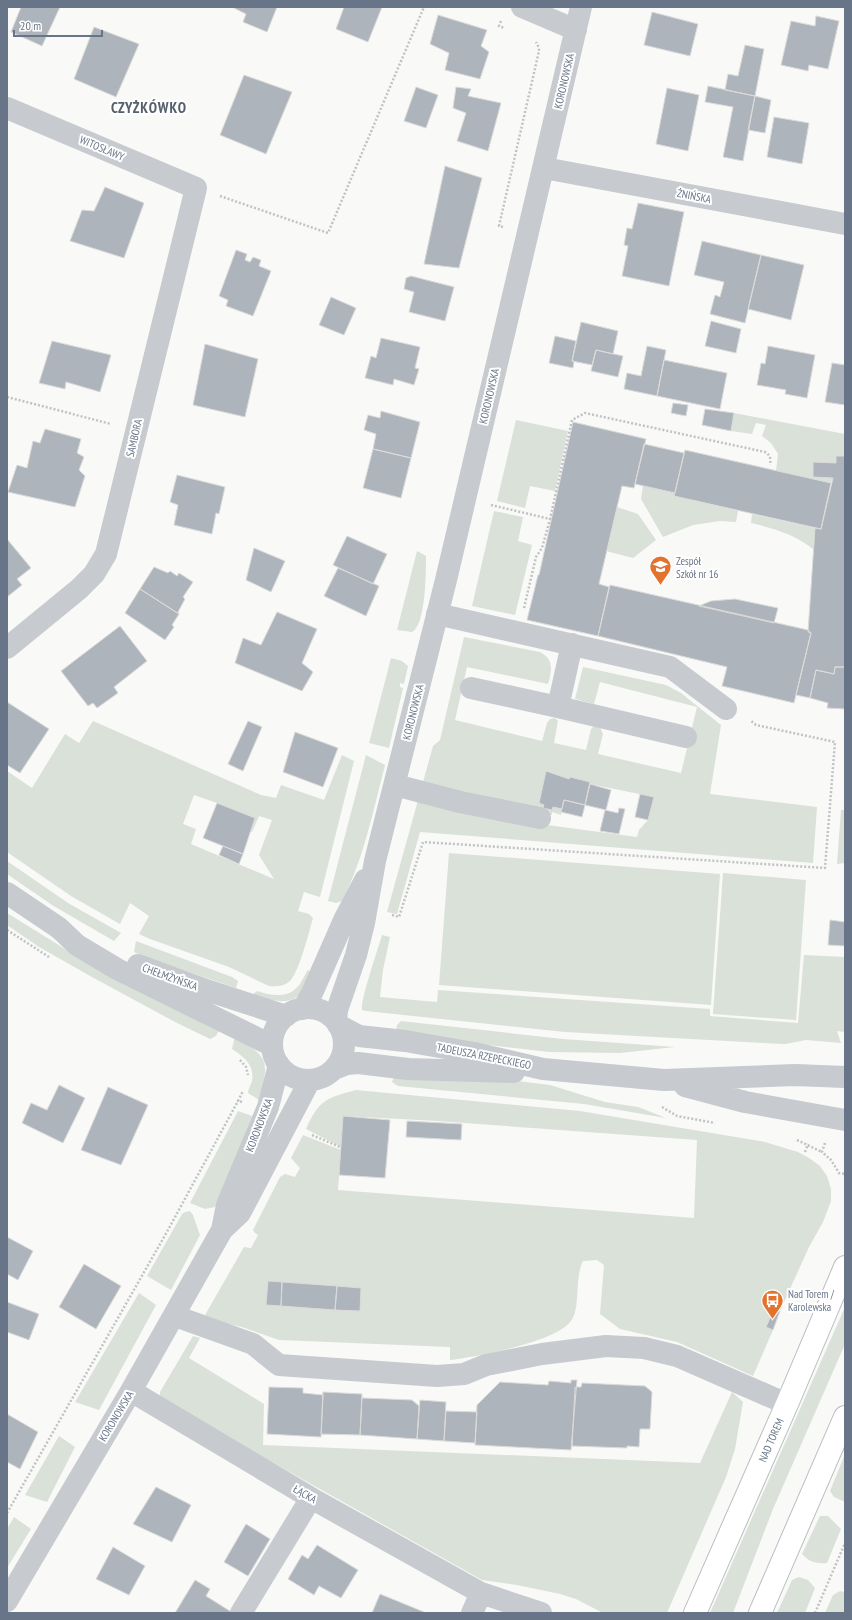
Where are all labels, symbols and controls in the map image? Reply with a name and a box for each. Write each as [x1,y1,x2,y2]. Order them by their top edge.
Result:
scale bar [14,12,102,38]
text: 20 m [20,18,41,33]
street label: KORONOWSKA [551,51,577,110]
district label: CZYŻKÓWKO [111,98,187,117]
street label: WITOSŁAWY [78,132,126,164]
street label: ŻNIŃSKA [676,186,713,206]
street label: KORONOWSKA [476,366,502,425]
street label: SAMBORA [123,417,145,458]
school or university icon: Zespół Szkół nr 16 [648,554,674,587]
place label: Zespół Szkół nr 16 [676,554,719,581]
street label: KORONOWSKA [399,682,427,741]
street label: CHEŁMŻYŃSKA [140,961,200,994]
street label: TADEUSZA RZEPECKIEGO [436,1040,532,1072]
street label: KORONOWSKA [242,1095,276,1154]
bus stop icon: Nad Torem / Karolewska [760,1287,786,1320]
place label: Nad Torem / Karolewska [788,1287,835,1314]
street label: KORONOWSKA [95,1388,137,1444]
street label: NAD TOREM [755,1416,787,1464]
street label: ŁĄCKA [291,1482,320,1507]

